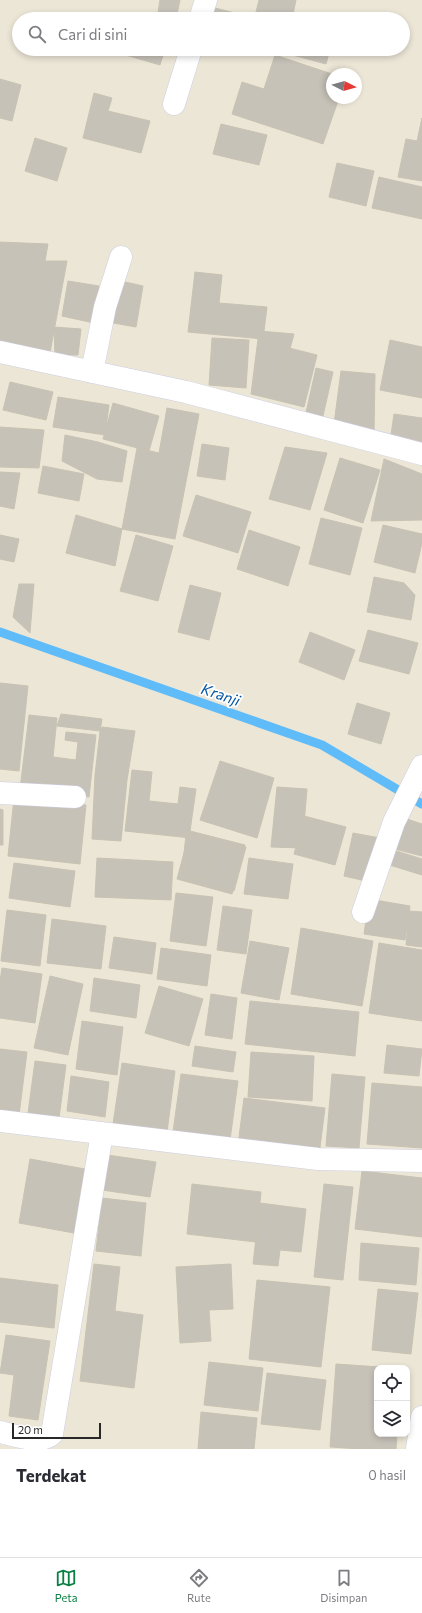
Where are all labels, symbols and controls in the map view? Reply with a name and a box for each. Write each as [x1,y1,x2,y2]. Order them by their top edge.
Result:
search box [12,12,410,56]
icon: search [26,23,48,45]
text: Cari di sini [58,25,127,43]
north arrow [326,68,362,104]
water label: Kranji [199,679,244,709]
map controls [374,1365,410,1437]
button: locate [374,1365,410,1401]
button: layers [374,1401,410,1437]
scale bar [12,1421,101,1440]
text: 20 m [18,1423,43,1436]
text: Terdekat [16,1465,86,1486]
text: 0 hasil [368,1467,406,1483]
tab: Peta [55,1567,77,1604]
tab: Rute [187,1567,211,1604]
tab: Disimpan [320,1567,367,1604]

